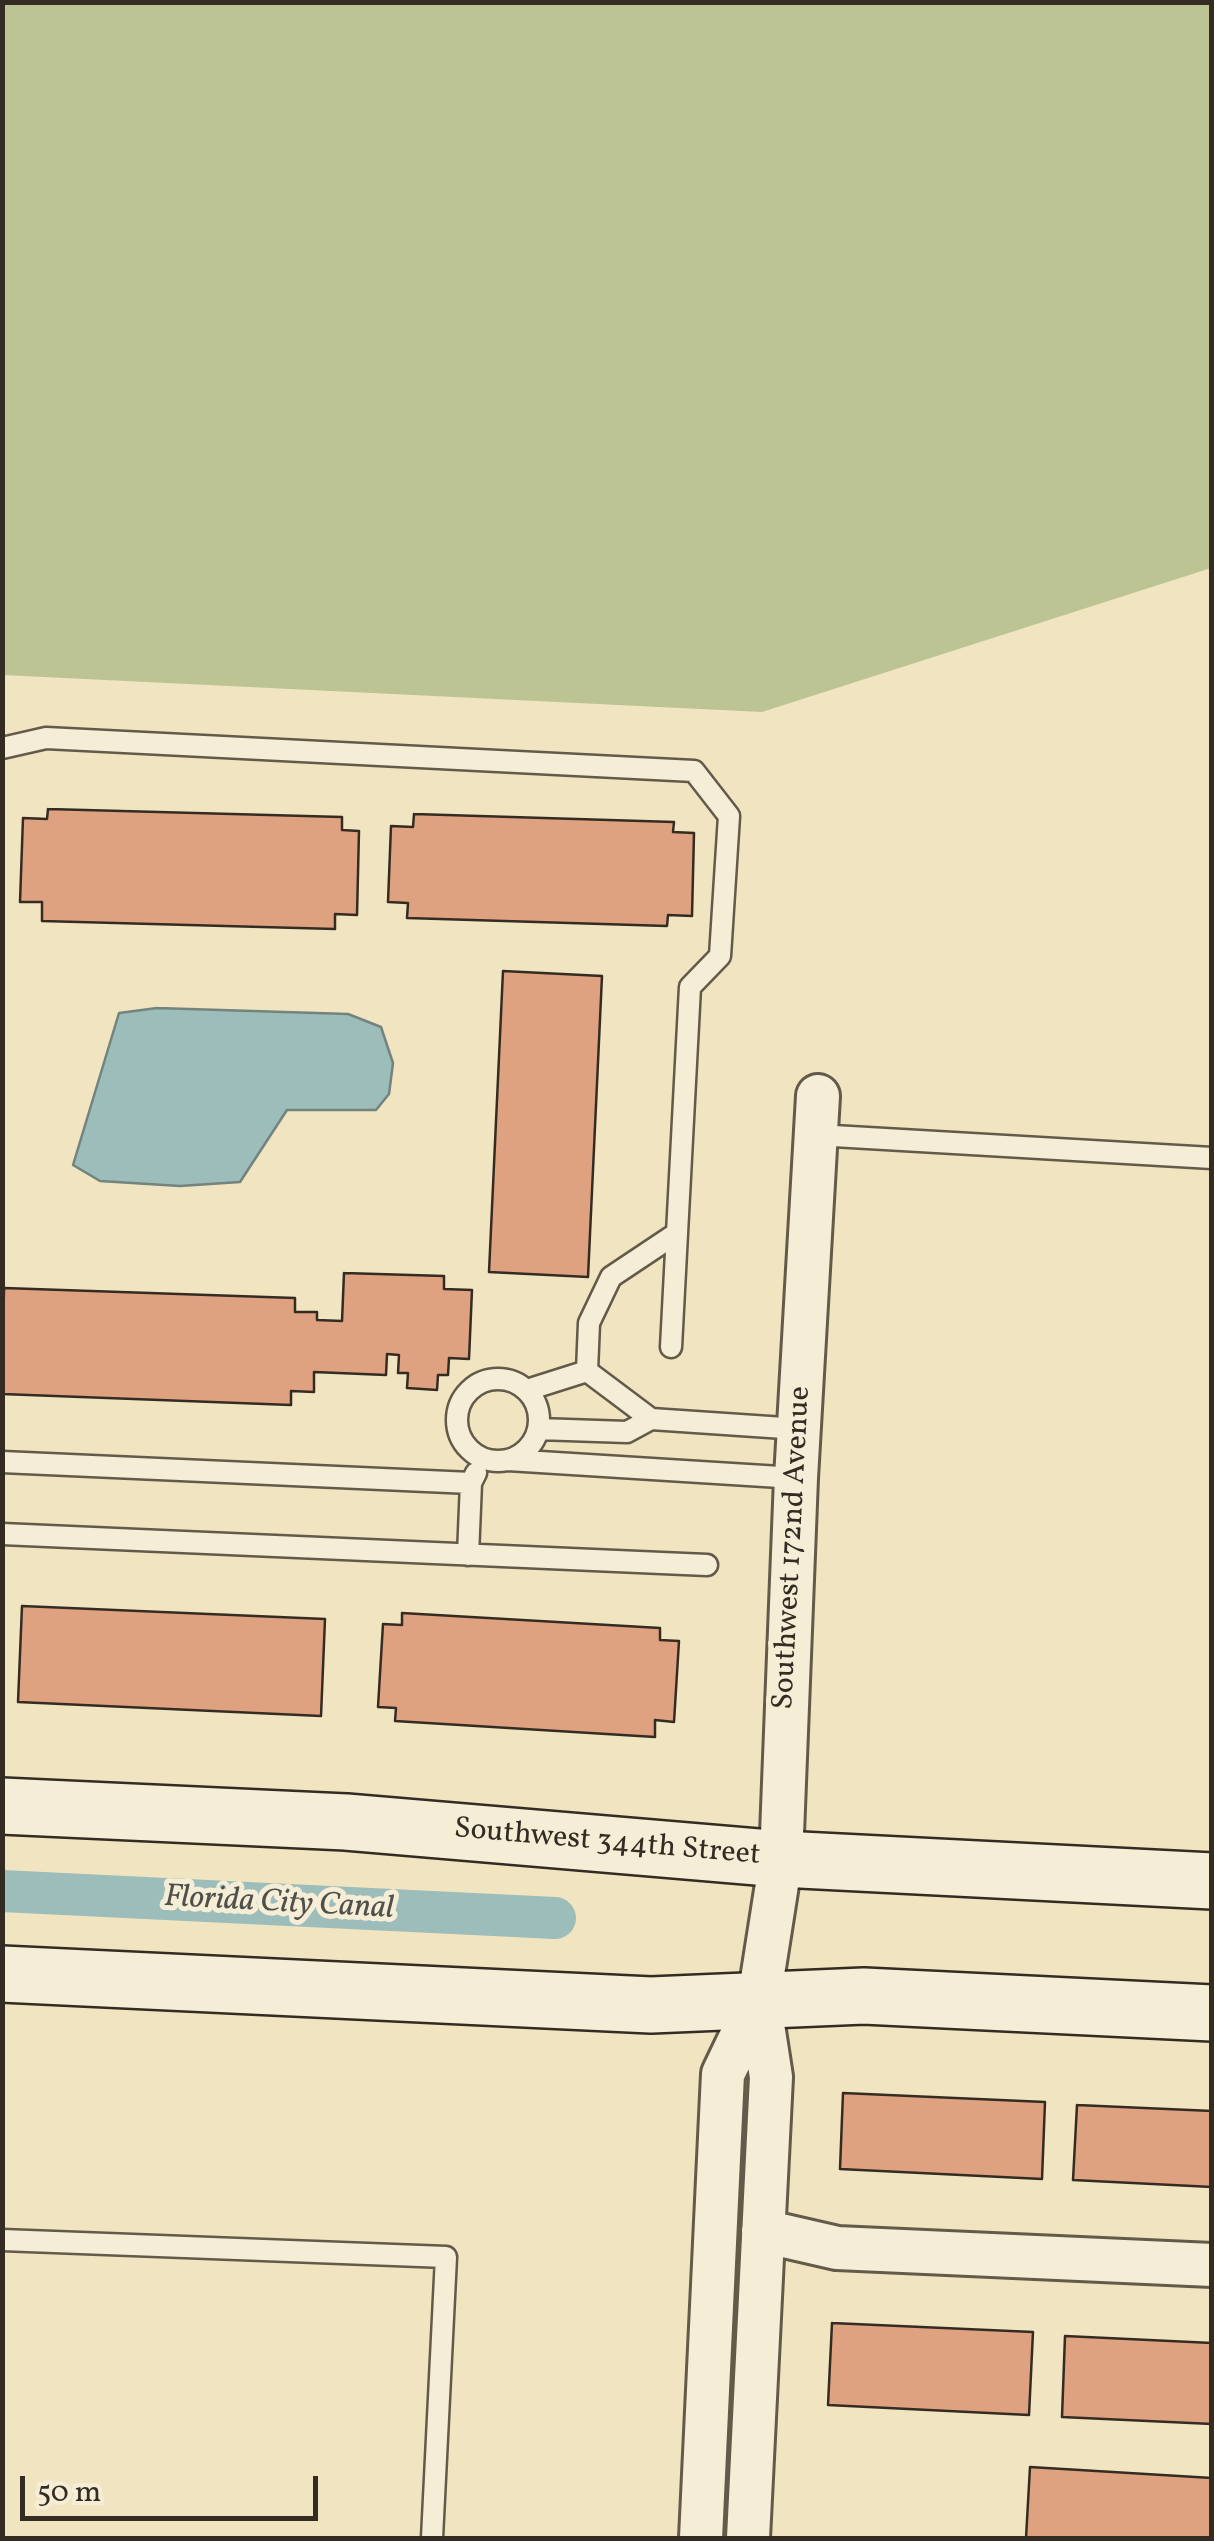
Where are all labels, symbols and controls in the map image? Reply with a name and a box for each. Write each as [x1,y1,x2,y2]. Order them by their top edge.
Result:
street label: Southwest 172nd Avenue [768,1385,820,1711]
street label: Southwest 344th Street [452,1813,762,1875]
water label: Florida City Canal [163,1880,395,1930]
scale bar [25,2456,322,2518]
text: 50 m [37,2472,101,2514]

